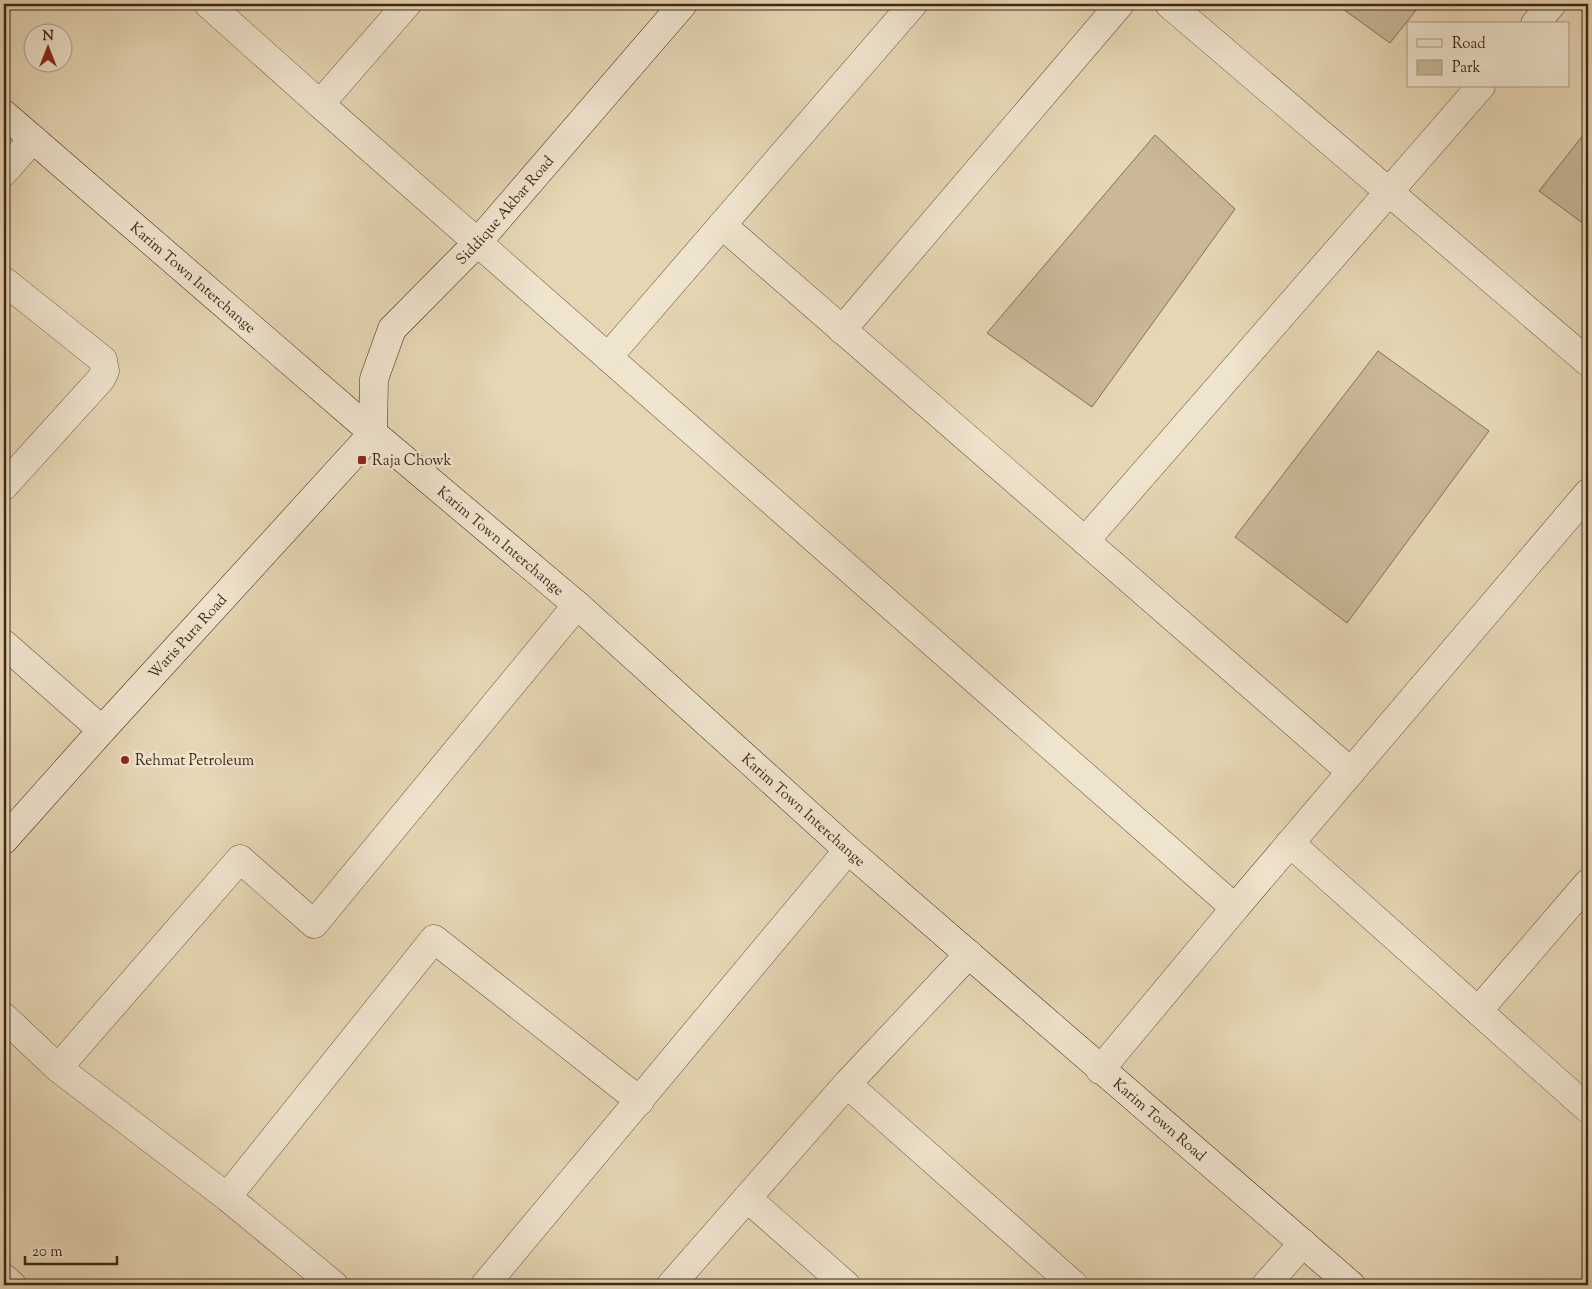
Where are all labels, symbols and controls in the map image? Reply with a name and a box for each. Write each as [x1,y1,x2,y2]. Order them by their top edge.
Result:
north arrow [22,22,72,72]
legend [1407,22,1570,88]
text: N [42,27,54,47]
text: Road [1452,34,1486,55]
text: Park [1452,58,1481,79]
street label: Siddique Akbar Road [452,152,560,270]
street label: Karim Town Interchange [125,218,260,339]
place label: Raja Chowk [372,451,452,472]
marker: Raja Chowk [356,454,368,466]
street label: Karim Town Interchange [432,482,568,602]
street label: Waris Pura Road [144,590,233,684]
street label: Karim Town Interchange [736,749,869,872]
place label: Rehmat Petroleum [135,751,255,772]
marker: Rehmat Petroleum [119,754,131,766]
street label: Karim Town Road [1108,1074,1210,1167]
scale bar [25,1234,118,1266]
text: 20 m [32,1242,63,1263]

